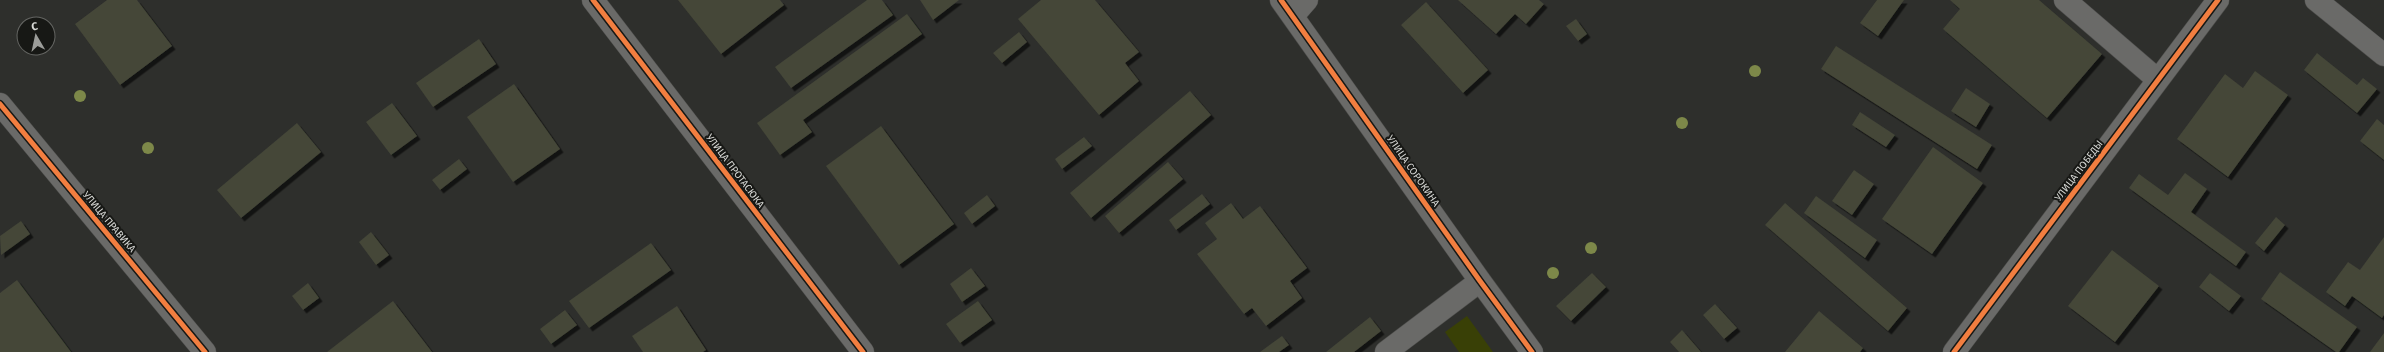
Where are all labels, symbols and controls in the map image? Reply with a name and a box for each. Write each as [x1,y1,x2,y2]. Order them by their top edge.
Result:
north arrow [16,16,56,56]
text: С [30,20,39,34]
street label: УЛИЦА ПРОТАСЮКА [703,132,767,210]
street label: УЛИЦА СОРОКИНА [1384,133,1442,209]
street label: УЛИЦА ПОБЕДЫ [2052,138,2106,204]
street label: УЛИЦА ПРАВИКА [80,189,138,255]

